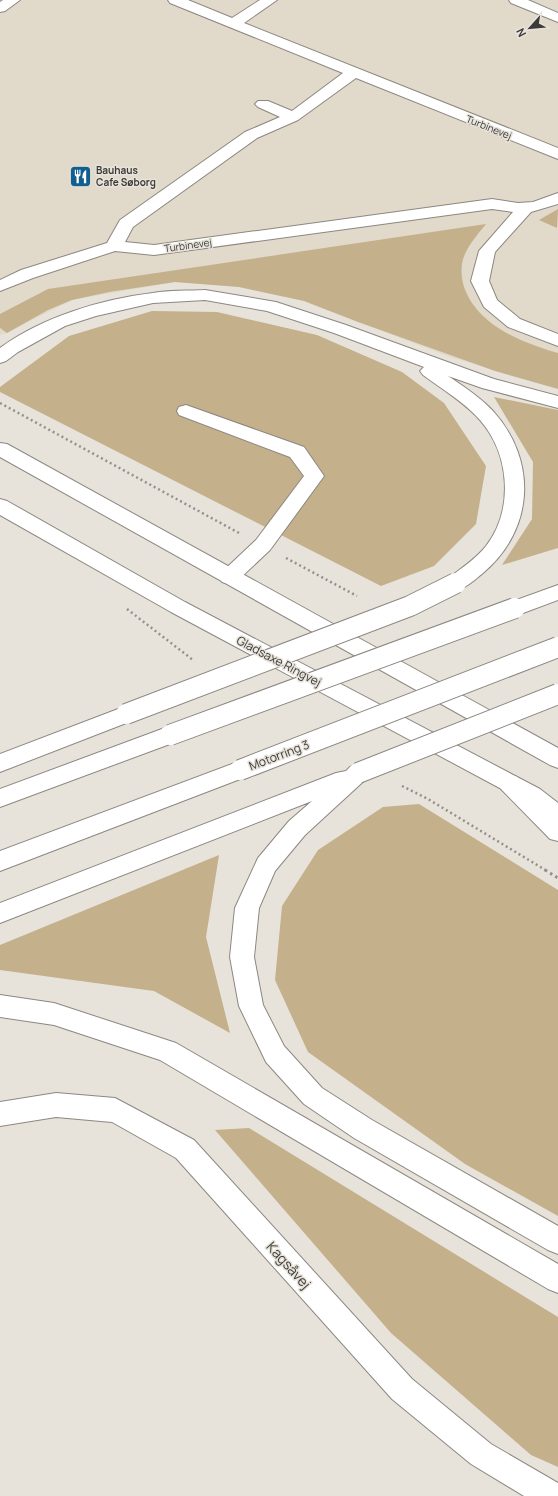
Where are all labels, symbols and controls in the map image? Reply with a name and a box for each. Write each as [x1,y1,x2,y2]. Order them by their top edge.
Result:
north arrow [510,8,550,48]
text: N [512,26,529,40]
street label: Turbinevej [464,112,514,142]
restaurant icon: Bauhaus Cafe Søborg [67,163,93,189]
place label: Bauhaus Cafe Søborg [96,163,156,189]
street label: Turbinevej [163,235,213,255]
street label: Gladsaxe Ringvej [234,631,324,691]
street label: Motorring 3 [246,736,312,774]
street label: Kagsåvej [263,1237,315,1293]

